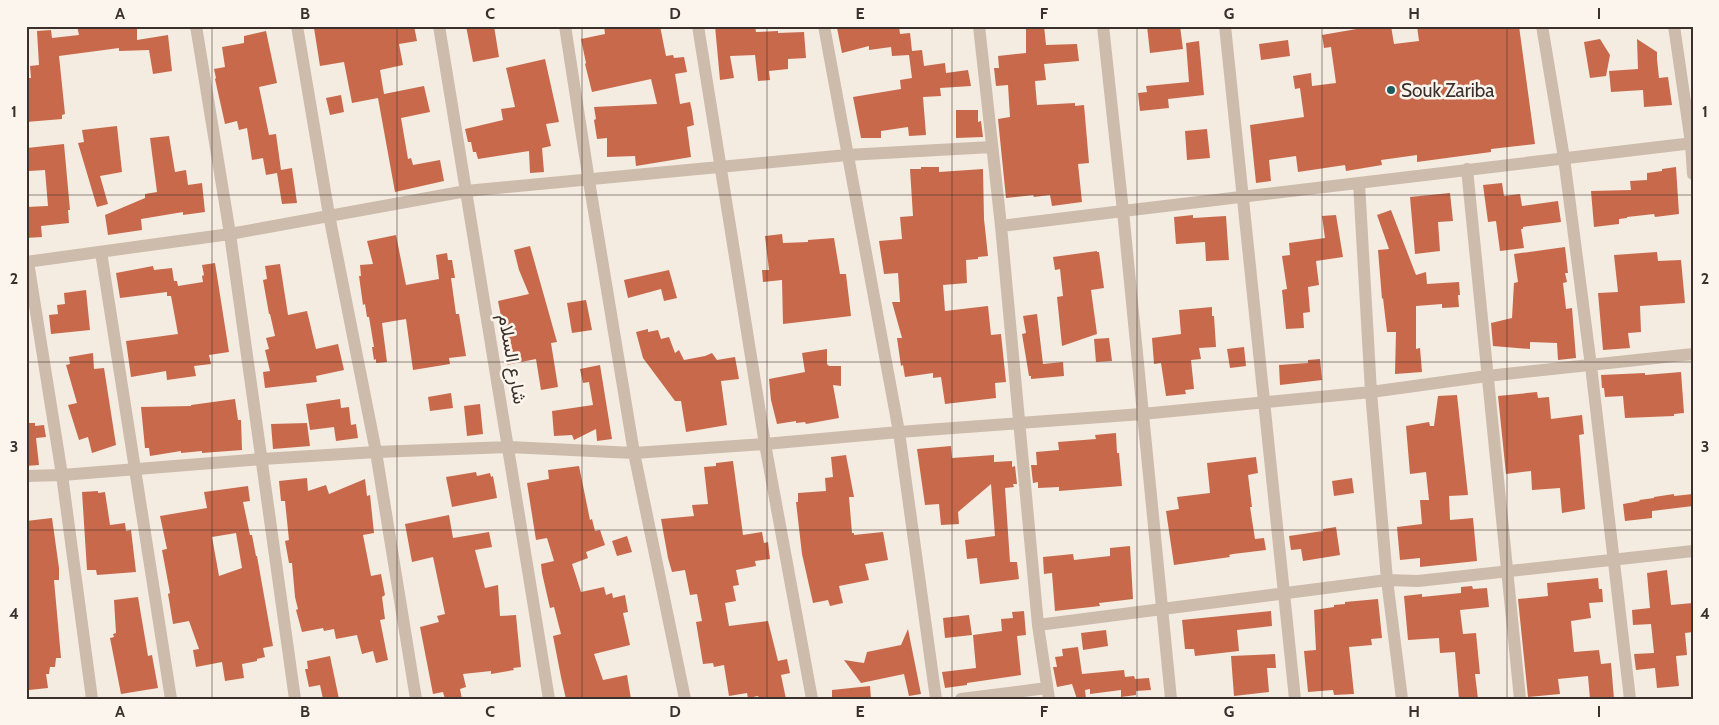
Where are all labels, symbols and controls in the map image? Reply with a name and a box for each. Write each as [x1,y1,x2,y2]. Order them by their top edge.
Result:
text: A [115,4,125,23]
text: B [300,4,310,23]
text: C [485,4,495,23]
text: D [669,4,681,23]
text: E [855,4,865,23]
text: F [1040,4,1049,23]
text: G [1224,4,1234,23]
text: H [1408,4,1420,23]
text: I [1597,4,1601,23]
place label: Souk Zariba [1401,79,1494,102]
marker: Souk Zariba [1385,84,1397,96]
text: 1 [11,102,17,121]
text: 1 [1702,102,1708,121]
text: 2 [10,269,18,288]
text: 2 [1701,269,1709,288]
street label: شارع السلام [492,312,532,406]
text: 3 [10,437,18,456]
text: 3 [1701,437,1709,456]
text: 4 [9,604,19,623]
text: 4 [1700,604,1710,623]
text: A [115,702,125,721]
text: B [300,702,310,721]
text: C [485,702,495,721]
text: D [669,702,681,721]
text: E [855,702,865,721]
text: F [1040,702,1049,721]
text: G [1224,702,1234,721]
text: H [1408,702,1420,721]
text: I [1597,702,1601,721]

